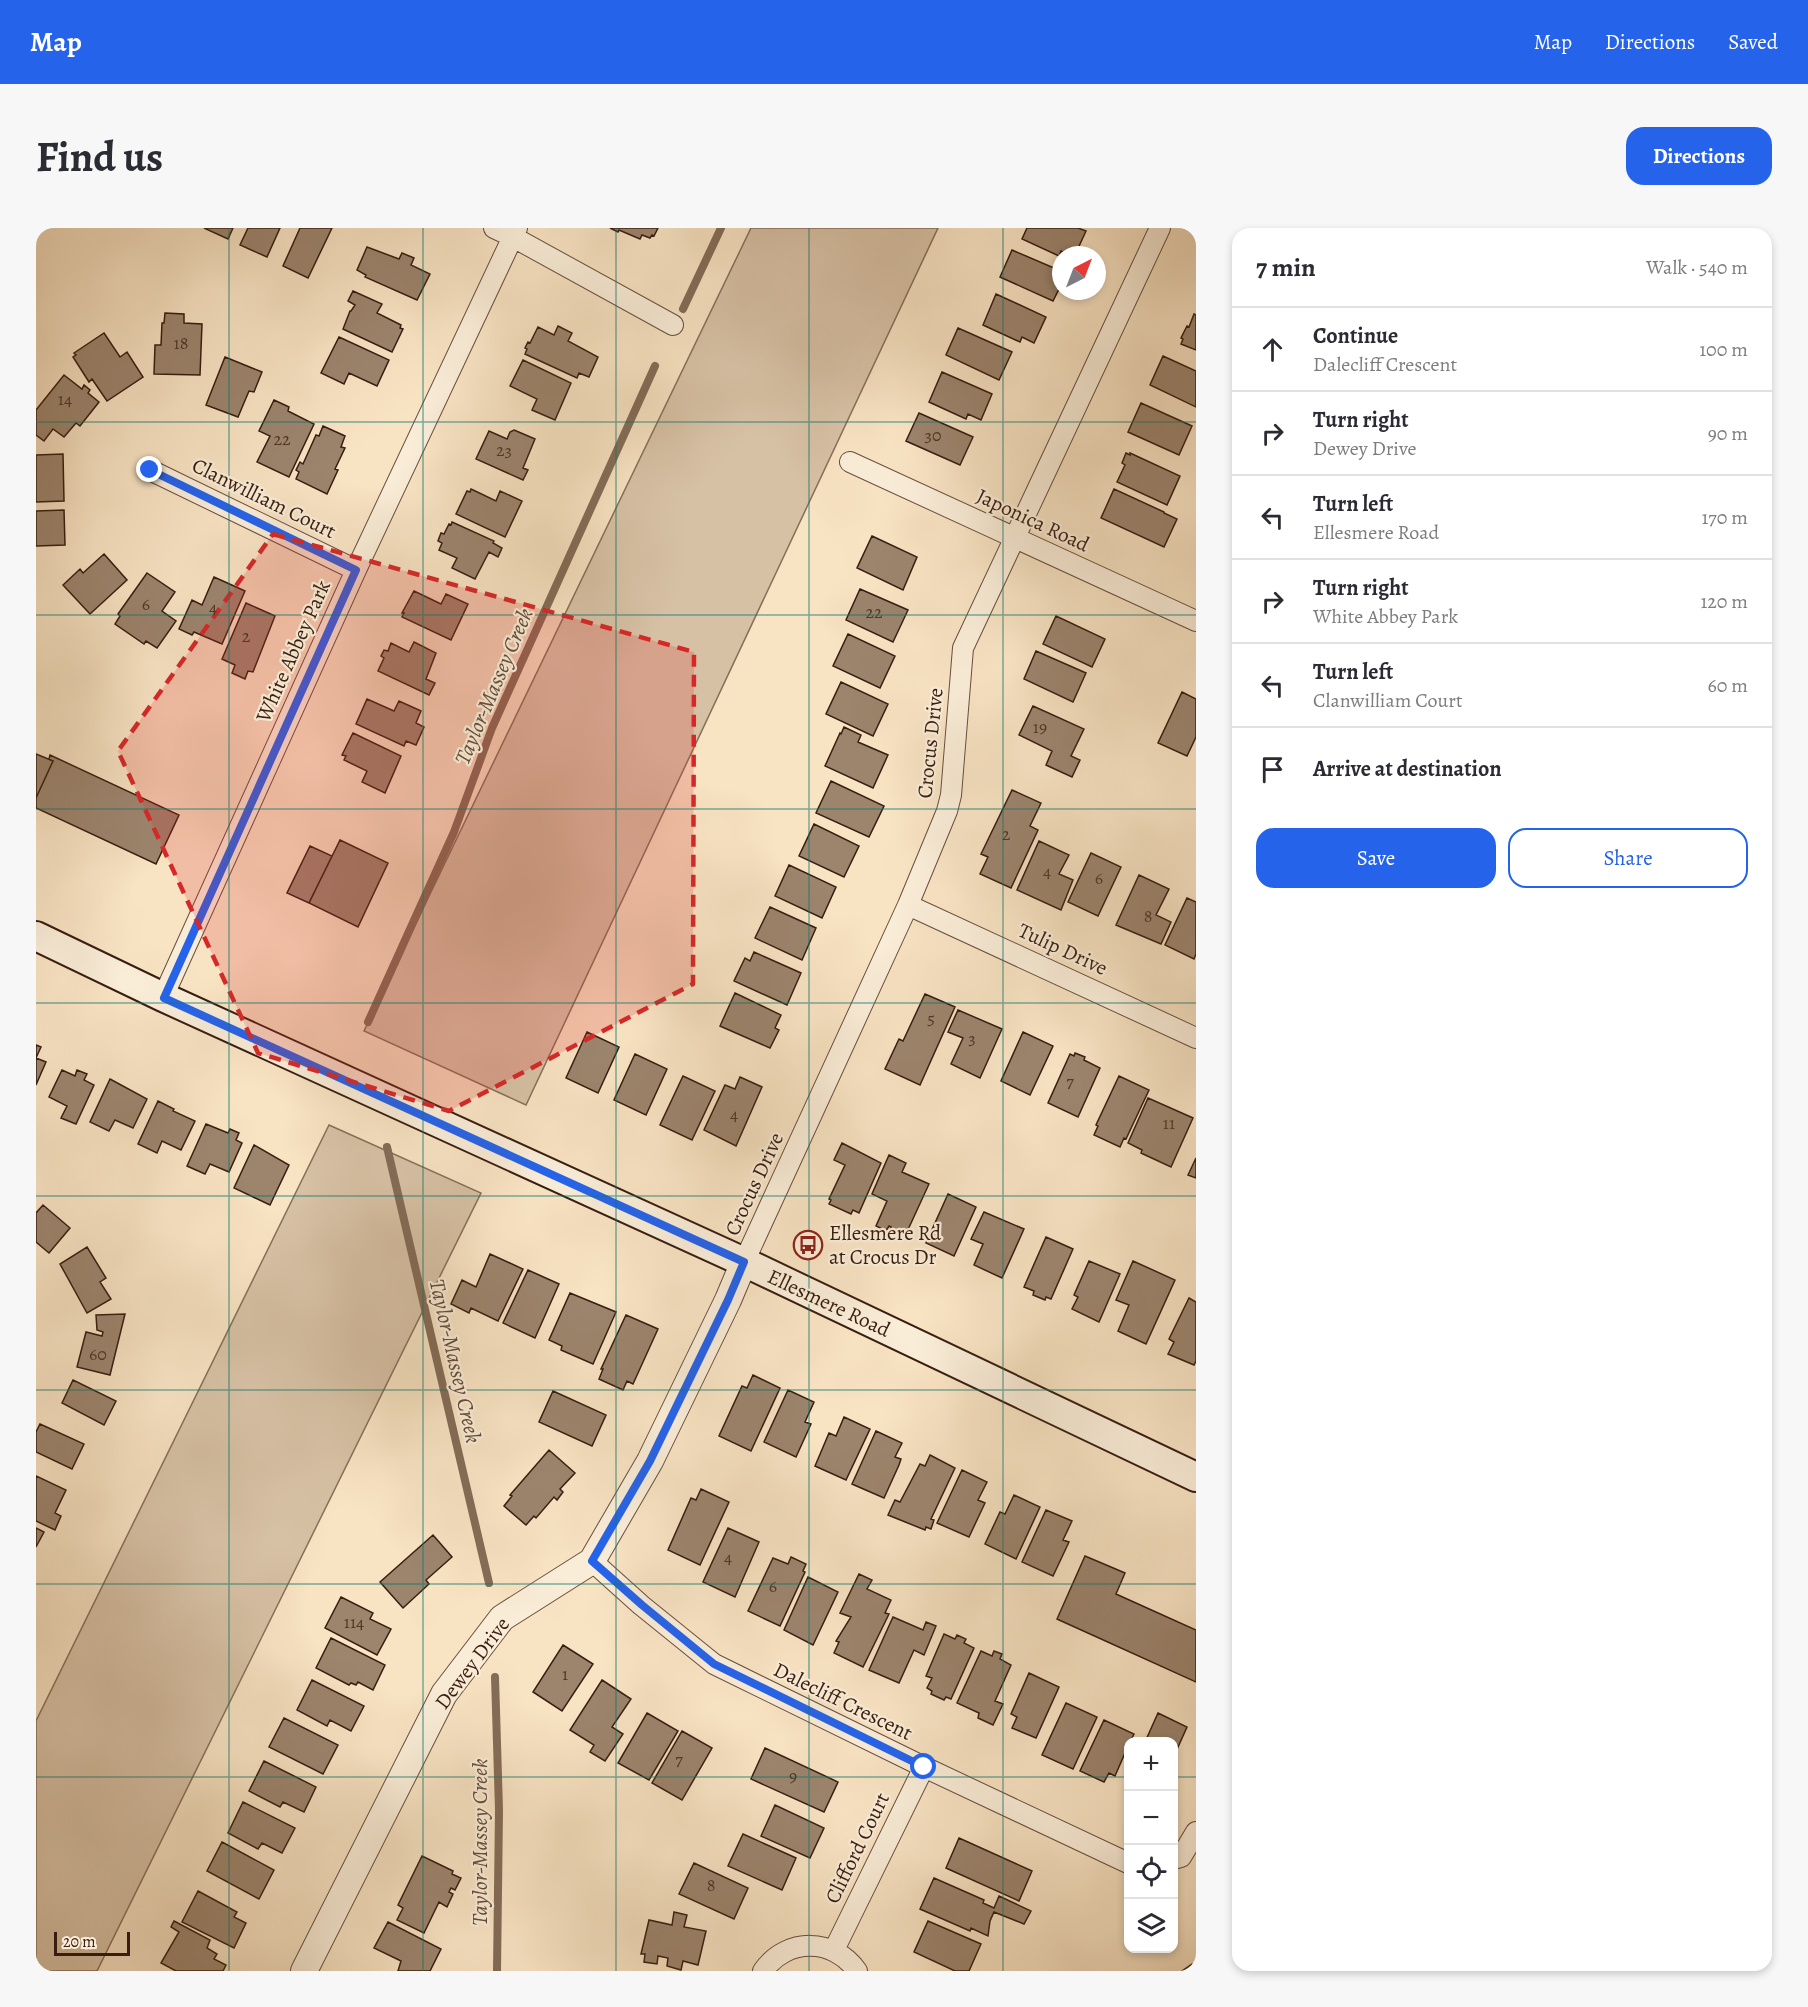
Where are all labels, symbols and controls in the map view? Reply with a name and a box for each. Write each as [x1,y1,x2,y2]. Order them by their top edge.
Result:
text: Map [30,23,82,61]
text: Map [1534,28,1572,56]
text: Directions [1605,28,1695,56]
text: Saved [1728,28,1778,56]
button: Directions [1626,127,1772,185]
text: Find us [36,128,163,185]
north arrow [1052,246,1106,300]
text: 7 min [1256,250,1316,285]
text: Walk · 540 m [1646,254,1748,281]
text: Continue [1313,321,1398,351]
house number: 18 [174,331,188,355]
icon: ahead [1256,333,1289,366]
text: 100 m [1699,336,1748,363]
text: Dalecliff Crescent [1313,351,1457,378]
house number: 14 [58,387,72,411]
text: Turn right [1313,405,1409,435]
icon: right [1256,417,1289,450]
text: 90 m [1708,420,1748,447]
house number: 30 [924,423,942,447]
house number: 22 [273,427,291,451]
text: Dewey Drive [1313,435,1417,462]
house number: 23 [496,438,512,462]
street label: Clanwilliam Court [187,451,341,545]
route end [136,456,162,482]
street label: Japonica Road [972,482,1095,559]
text: Turn left [1313,489,1393,519]
icon: left [1256,501,1289,534]
text: 170 m [1702,504,1748,531]
text: Ellesmere Road [1313,519,1439,546]
text: Turn right [1313,573,1409,603]
street label: White Abbey Park [249,575,337,727]
icon: right [1256,585,1289,618]
text: 120 m [1700,588,1748,615]
house number: 6 [142,592,150,616]
house number: 4 [209,595,217,619]
house number: 22 [865,600,883,624]
water label: Taylor-Massey Creek [447,603,540,769]
text: White Abbey Park [1313,603,1458,630]
house number: 2 [242,624,251,648]
text: Turn left [1313,657,1393,687]
icon: left [1256,669,1289,702]
text: 60 m [1708,672,1748,699]
street label: Crocus Drive [910,686,950,800]
text: Clanwilliam Court [1313,687,1463,714]
house number: 19 [1033,715,1047,739]
icon: arrive [1256,753,1289,786]
text: Arrive at destination [1313,754,1502,784]
house number: 2 [1002,822,1011,846]
button: Save [1256,828,1496,888]
button: Share [1508,828,1748,888]
house number: 4 [1043,859,1051,883]
house number: 6 [1095,866,1103,890]
house number: 8 [1144,904,1152,928]
street label: Tulip Drive [1014,916,1112,982]
house number: 5 [927,1006,935,1030]
house number: 3 [968,1026,976,1050]
house number: 7 [1066,1069,1074,1093]
house number: 4 [730,1102,738,1126]
house number: 11 [1163,1111,1175,1135]
street label: Crocus Drive [718,1128,790,1240]
place label: Ellesmere Rd at Crocus Dr [829,1219,942,1271]
bus stop icon: Ellesmere Rd at Crocus Dr [792,1229,824,1261]
street label: Ellesmere Road [763,1262,896,1344]
water label: Taylor-Massey Creek [422,1276,489,1446]
house number: 60 [89,1342,107,1366]
house number: 4 [724,1545,732,1569]
house number: 6 [769,1574,777,1598]
house number: 114 [344,1610,364,1634]
street label: Dewey Drive [428,1611,516,1715]
street label: Dalecliff Crescent [769,1655,917,1747]
house number: 1 [562,1662,568,1686]
map controls [1124,1737,1178,1953]
button: + [1124,1737,1178,1791]
house number: 7 [675,1747,683,1771]
route start [910,1753,936,1779]
water label: Taylor-Massey Creek [465,1758,495,1926]
house number: 9 [789,1764,797,1788]
street label: Clifford Court [818,1788,896,1908]
button: − [1124,1791,1178,1845]
button: locate [1124,1845,1178,1899]
house number: 8 [707,1873,715,1897]
button: layers [1124,1899,1178,1953]
scale bar [54,1929,130,1956]
text: 20 m [63,1931,96,1953]

